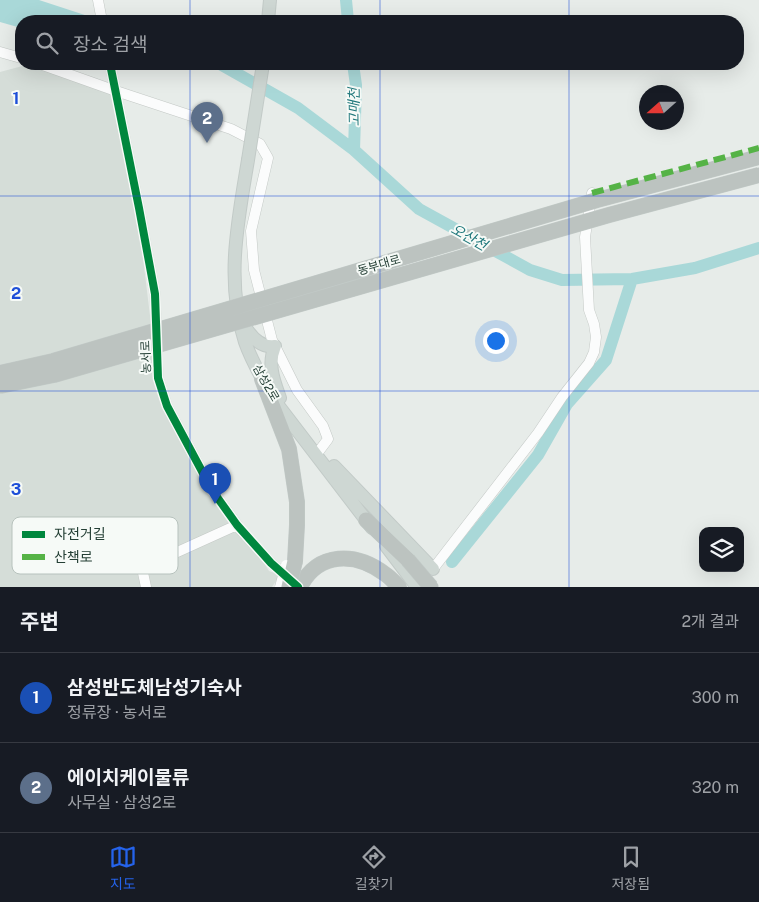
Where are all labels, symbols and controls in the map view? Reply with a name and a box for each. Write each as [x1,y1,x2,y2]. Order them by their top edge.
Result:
search box [15,15,744,70]
icon: search [33,29,61,57]
text: 장소 검색 [73,33,148,55]
north arrow [639,85,684,130]
water label: 고매천 [346,86,362,126]
text: 1 [13,89,19,108]
pin: 2 [191,102,223,143]
water label: 오산천 [448,221,491,254]
street label: 동부대로 [356,252,402,278]
text: 2 [11,284,21,303]
your location [483,328,509,354]
street label: 농서로 [138,340,154,374]
street label: 삼성2로 [250,362,282,404]
pin: 1 [199,463,231,504]
text: 3 [11,480,21,499]
legend [12,517,178,574]
text: 자전거길 [54,526,106,542]
map controls [699,527,744,572]
button: layers [699,527,744,572]
text: 산책로 [54,549,93,565]
text: 주변 [20,609,59,634]
text: 2개 결과 [681,612,739,631]
text: 삼성반도체남성기숙사 [67,676,242,698]
text: 1 [33,688,39,707]
text: 300 m [692,688,739,707]
text: 정류장 · 농서로 [67,703,167,722]
text: 에이치케이물류 [67,766,189,788]
text: 2 [31,778,41,797]
text: 320 m [692,778,739,797]
text: 사무실 · 삼성2로 [67,793,176,812]
tab: 지도 [109,843,137,893]
tab: 길찾기 [355,843,394,893]
tab: 저장됨 [611,843,650,893]

